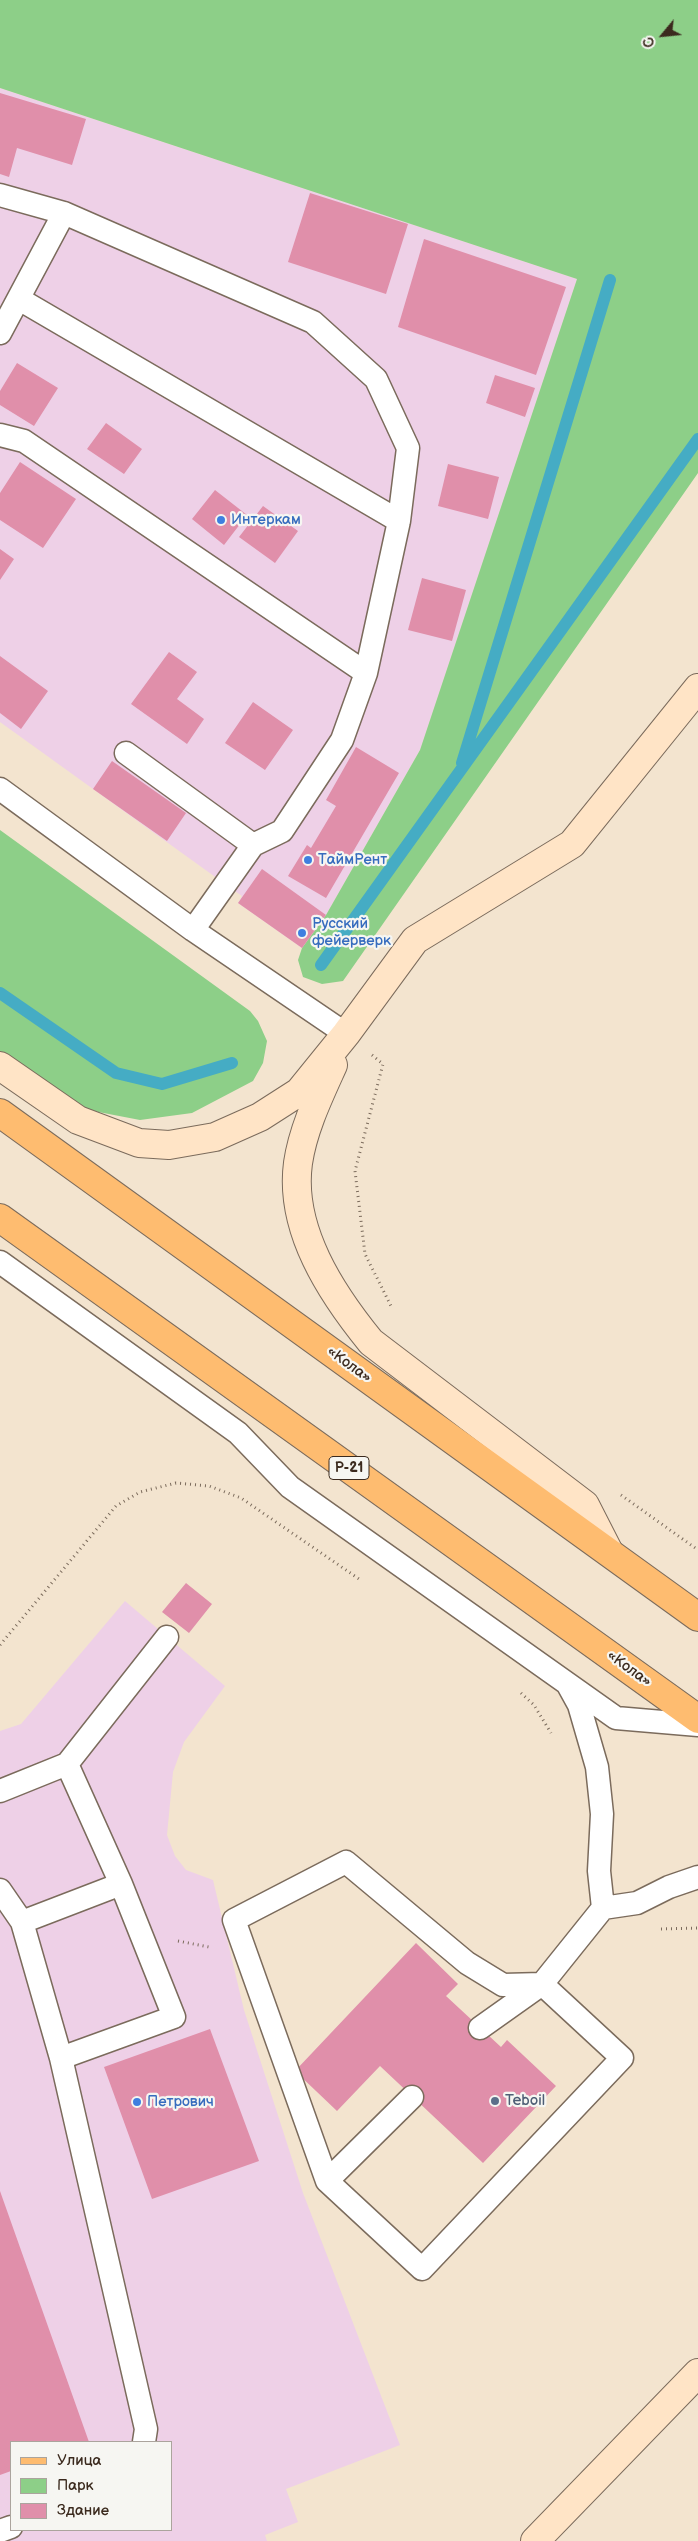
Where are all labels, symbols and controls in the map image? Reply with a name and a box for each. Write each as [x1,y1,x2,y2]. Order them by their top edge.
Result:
north arrow [638,10,688,60]
text: С [640,34,659,51]
place label: Интеркам [231,511,301,529]
marker: Интеркам [215,514,227,526]
place label: ТаймРент [318,851,387,869]
marker: ТаймРент [302,854,314,866]
place label: Русский фейерверк [312,915,391,950]
marker: Русский фейерверк [296,927,308,939]
street label: «Кола» [323,1343,375,1387]
road number: Р-21 [329,1456,369,1480]
street label: «Кола» [603,1647,655,1691]
place label: Teboil [505,2092,545,2110]
place label: Петрович [147,2093,214,2111]
marker: Teboil [489,2095,501,2107]
marker: Петрович [131,2096,143,2108]
legend [10,2441,172,2531]
text: Улица [57,2451,101,2470]
text: Парк [57,2476,94,2495]
text: Здание [57,2501,109,2520]

